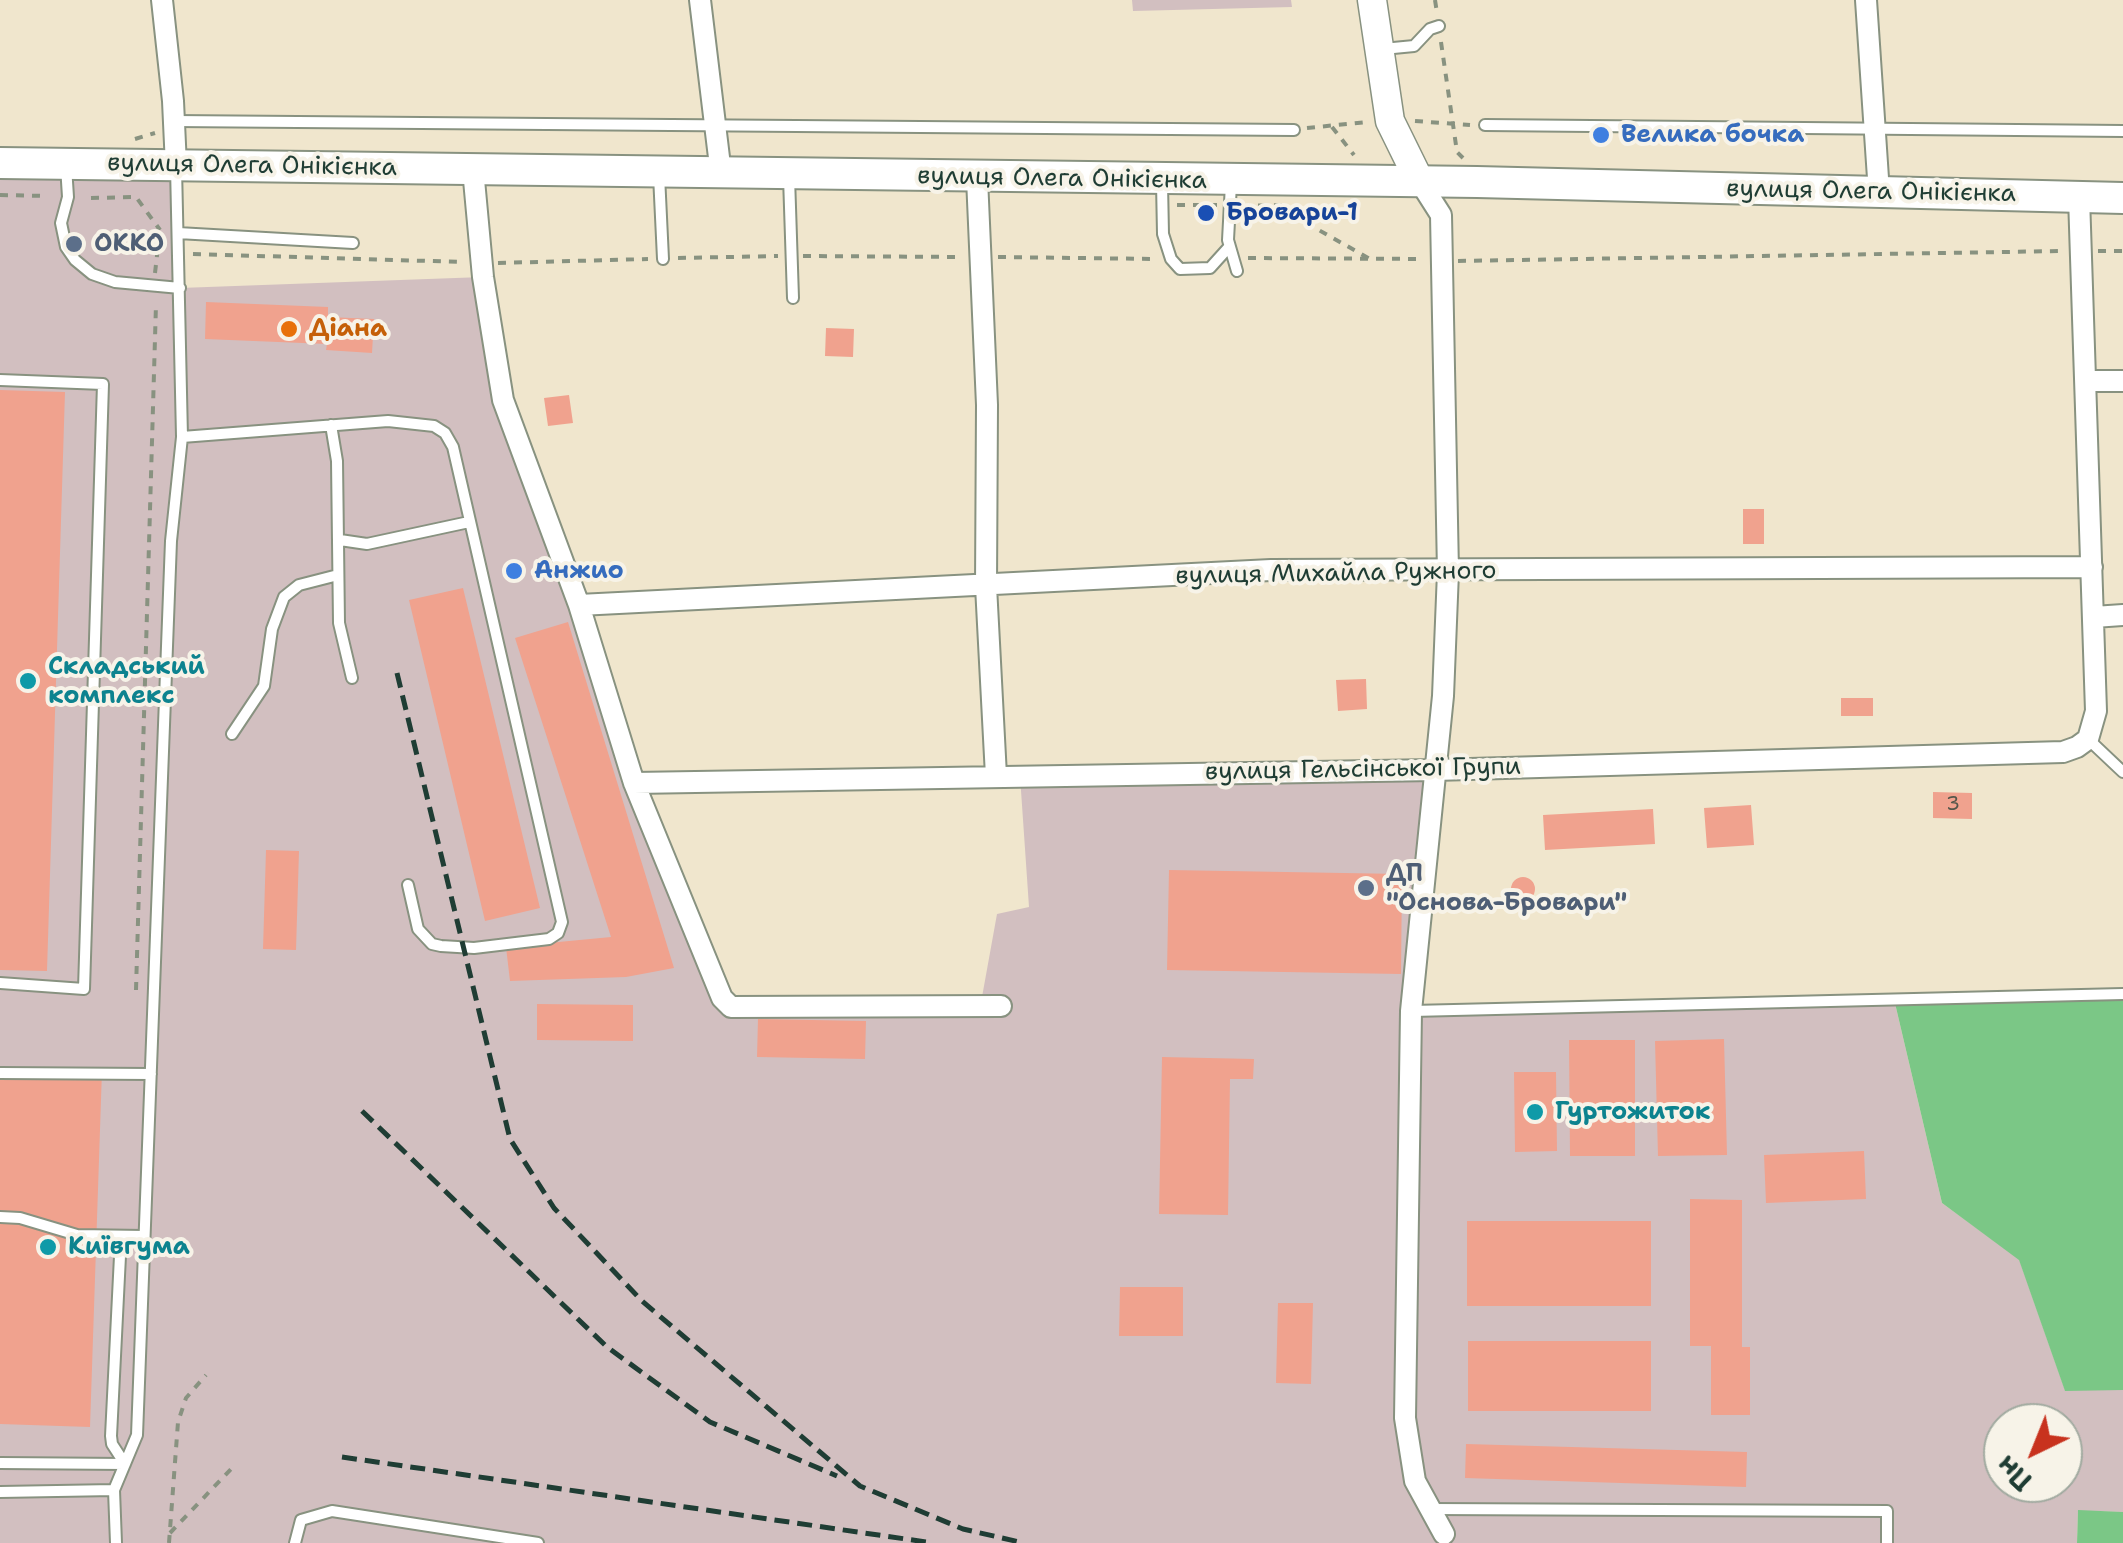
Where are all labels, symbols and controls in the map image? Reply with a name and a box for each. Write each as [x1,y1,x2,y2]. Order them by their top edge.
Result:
place label: Велика бочка [1621,120,1804,150]
marker: Велика бочка [1590,124,1612,146]
street label: вулиця Олега Онікієнка [107,148,397,184]
street label: вулиця Олега Онікієнка [917,161,1207,197]
street label: вулиця Олега Онікієнка [1726,174,2016,210]
place label: Бровари-1 [1226,198,1358,228]
marker: Бровари-1 [1195,202,1217,224]
place label: ОККО [94,229,164,259]
marker: ОККО [63,233,85,255]
place label: Діана [309,314,387,344]
marker: Діана [278,318,300,340]
place label: Анжио [534,556,624,586]
street label: вулиця Михайла Ружного [1175,556,1497,592]
marker: Анжио [503,560,525,582]
place label: Складський комплекс [48,652,205,711]
marker: Складський комплекс [17,670,39,692]
street label: вулиця Гельсінської Групи [1205,752,1521,788]
house number: 3 [1946,793,1960,817]
place label: ДП "Основа-Бровари" [1386,859,1627,918]
marker: ДП "Основа-Бровари" [1355,877,1377,899]
place label: Гуртожиток [1555,1097,1710,1127]
marker: Гуртожиток [1524,1101,1546,1123]
place label: Київгума [68,1232,190,1262]
marker: Київгума [37,1236,59,1258]
north arrow [1983,1403,2083,1503]
text: Пн [1987,1447,2040,1500]

